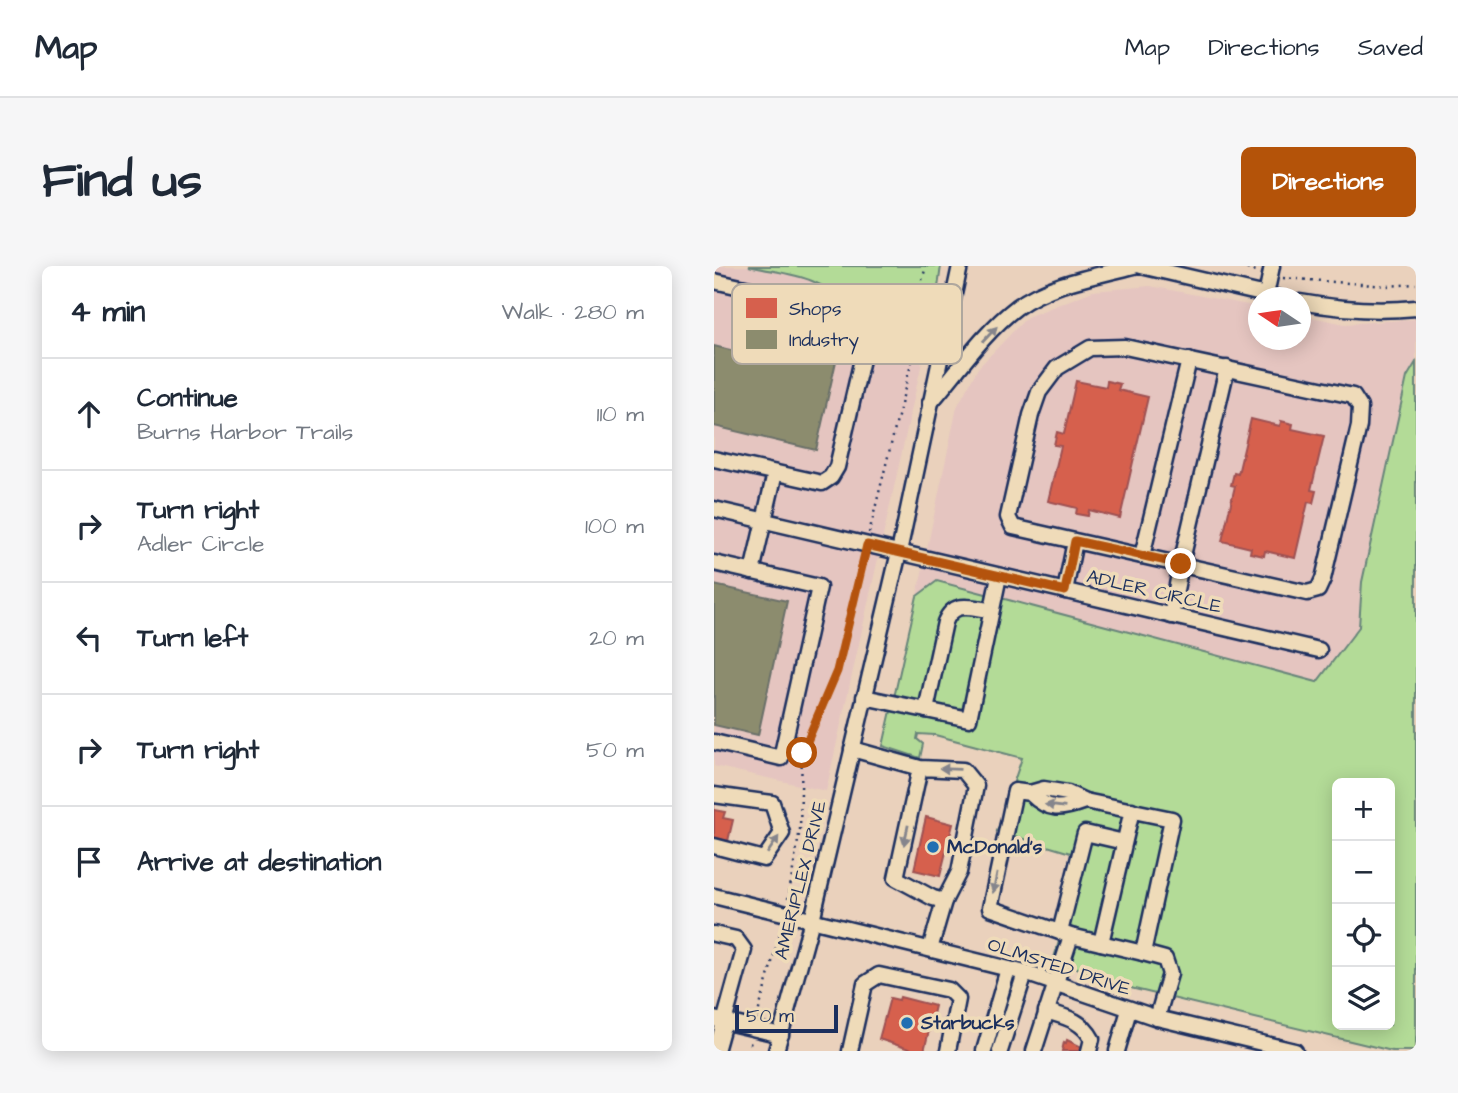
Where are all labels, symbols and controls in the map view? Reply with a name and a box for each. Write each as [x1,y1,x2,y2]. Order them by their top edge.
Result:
text: Map [35,25,97,71]
text: Map [1125,31,1170,65]
text: Directions [1208,31,1320,65]
text: Saved [1358,31,1423,65]
button: Directions [1241,147,1416,217]
text: Find us [42,148,202,216]
legend [732,284,962,364]
north arrow [1248,287,1311,350]
text: 4 min [70,291,145,333]
text: Walk · 280 m [502,296,644,328]
text: Shops [789,296,841,323]
one-way arrow [981,326,997,343]
text: Industry [789,327,859,355]
text: Continue [137,380,238,416]
icon: ahead [70,395,108,433]
text: 110 m [596,398,644,430]
text: Burns Harbor Trails [137,416,353,448]
text: Turn right [137,492,259,528]
icon: right [70,507,108,545]
text: 100 m [585,510,644,542]
text: Adler Circle [137,528,265,560]
route end [1165,548,1196,579]
street label: ADLER CIRCLE [1084,563,1224,621]
icon: left [70,619,108,657]
text: Turn left [137,620,248,656]
text: 20 m [589,622,644,654]
icon: right [70,731,108,769]
text: Turn right [137,732,259,768]
text: 50 m [586,734,644,766]
route start [786,737,817,768]
one-way arrow [939,764,961,775]
map controls [1332,778,1395,1030]
button: + [1332,778,1395,841]
street label: AMERIPLEX DRIVE [768,798,834,962]
one-way arrow [1044,801,1066,812]
one-way arrow [900,824,911,846]
place label: McDonald's [947,834,1043,861]
one-way arrow [767,835,780,855]
marker: McDonald's [925,839,941,855]
button: − [1332,841,1395,904]
icon: arrive [70,843,108,881]
text: Arrive at destination [137,844,382,880]
one-way arrow [989,872,1000,894]
button: locate [1332,904,1395,967]
street label: OLMSTED DRIVE [984,931,1134,1003]
button: layers [1332,967,1395,1030]
scale bar [735,1002,838,1034]
text: 50 m [746,1003,794,1030]
place label: Starbucks [920,1010,1015,1037]
marker: Starbucks [899,1015,915,1031]

